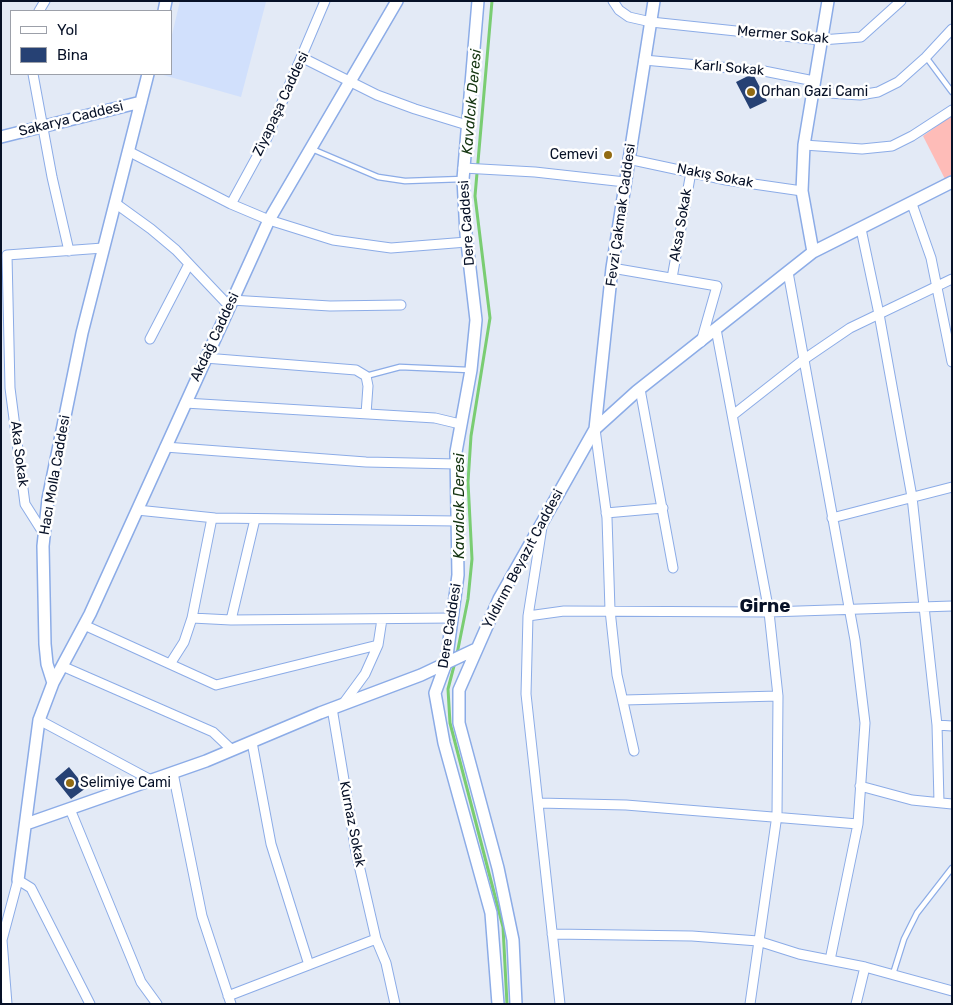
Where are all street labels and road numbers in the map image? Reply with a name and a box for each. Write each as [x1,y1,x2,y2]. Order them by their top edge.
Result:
street label: Mermer Sokak [736,23,830,47]
street label: Ziyapaşa Caddesi [249,49,313,159]
street label: Karlı Sokak [693,57,765,79]
street label: Sakarya Caddesi [17,98,125,140]
street label: Fevzi Çakmak Caddesi [603,142,639,288]
street label: Nakış Sokak [675,160,755,192]
street label: Dere Caddesi [456,180,478,266]
street label: Aksa Sokak [666,187,696,263]
street label: Akdağ Caddesi [187,290,243,384]
street label: Hacı Molla Caddesi [36,414,74,536]
street label: Aka Sokak [7,420,31,488]
street label: Yıldırım Beyazıt Caddesi [479,486,567,632]
street label: Dere Caddesi [435,582,465,670]
street label: Kurnaz Sokak [335,780,369,868]

